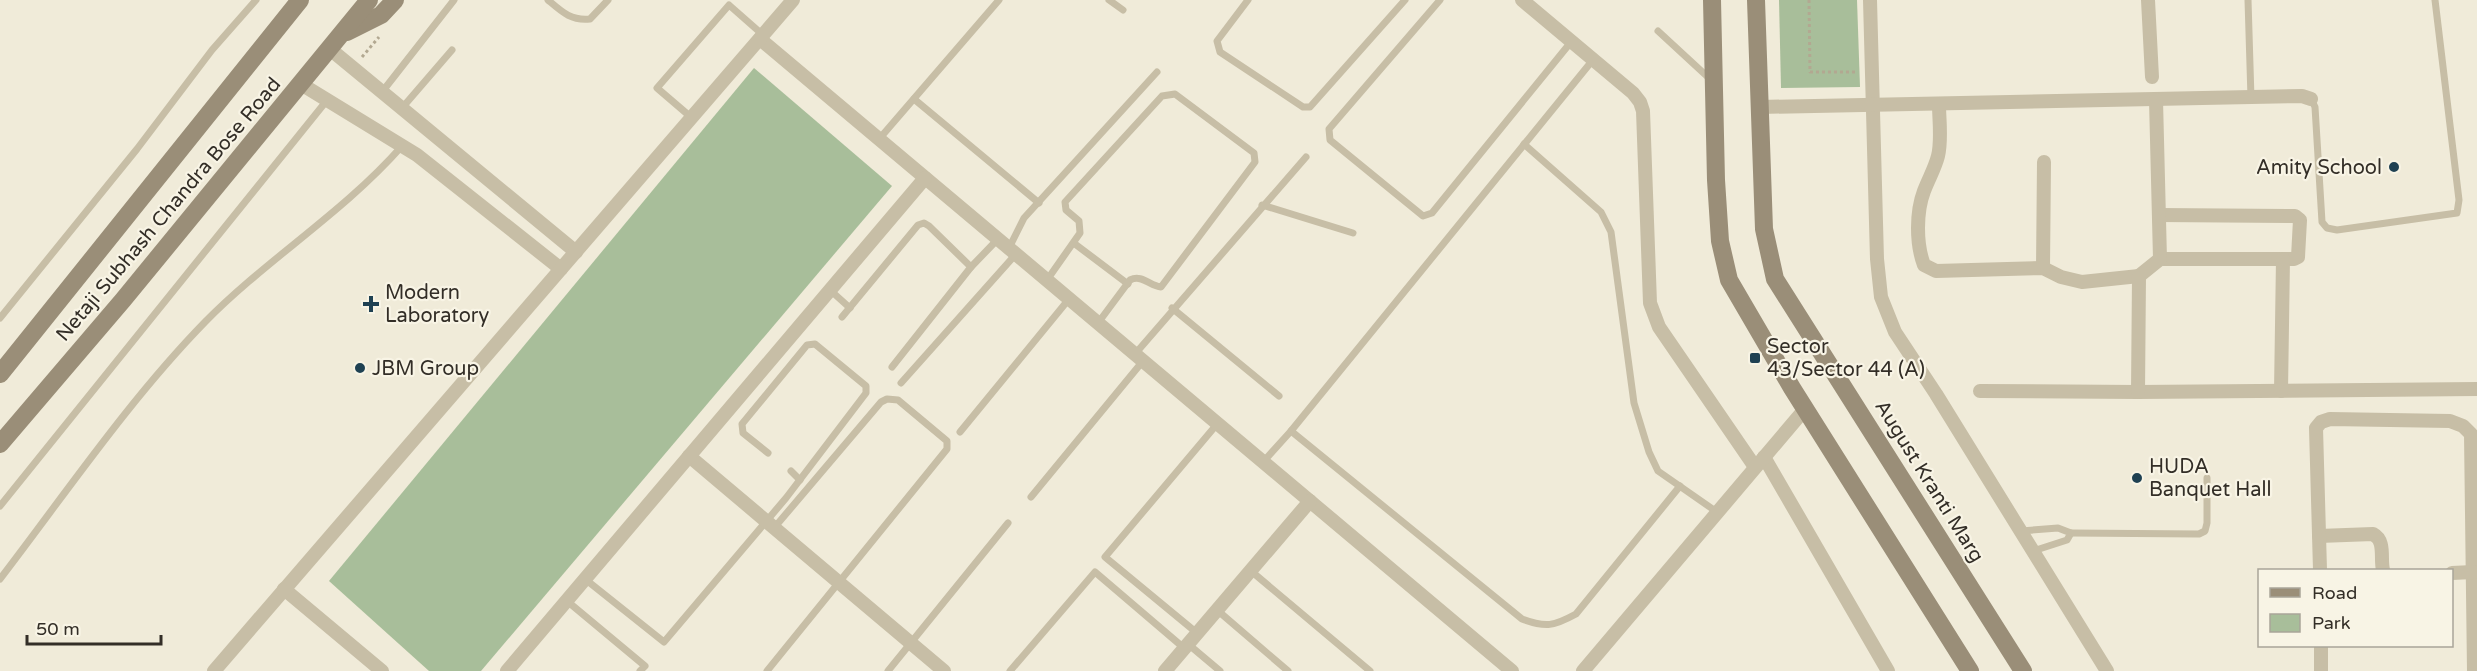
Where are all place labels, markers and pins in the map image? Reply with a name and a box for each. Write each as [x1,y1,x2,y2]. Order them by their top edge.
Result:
place label: Amity School [2256,156,2382,180]
marker: Amity School [2387,160,2401,174]
place label: Modern Laboratory [385,281,490,328]
marker: Modern Laboratory [362,295,380,313]
place label: Sector 43/Sector 44 (A) [1767,335,1925,382]
marker: Sector 43/Sector 44 (A) [1748,351,1762,365]
place label: JBM Group [372,357,479,381]
marker: JBM Group [353,361,367,375]
place label: HUDA Banquet Hall [2149,455,2272,502]
marker: HUDA Banquet Hall [2130,471,2144,485]

